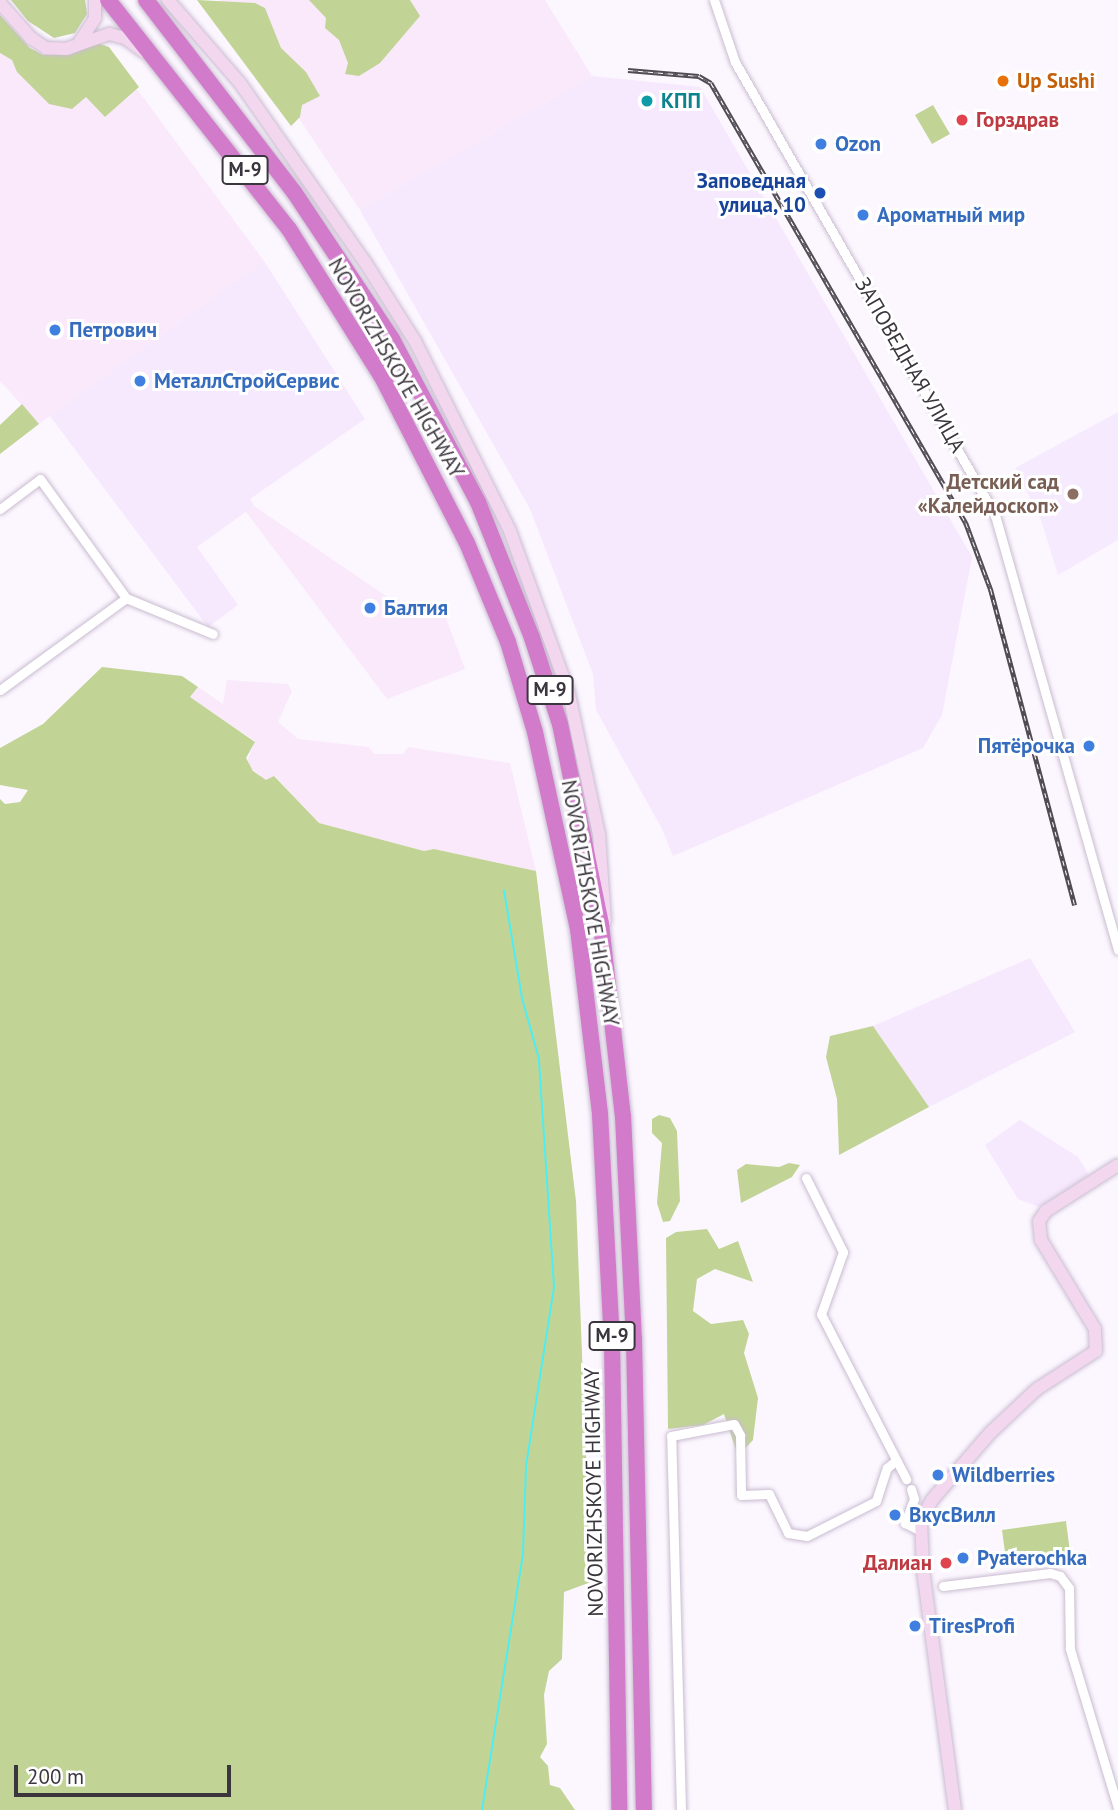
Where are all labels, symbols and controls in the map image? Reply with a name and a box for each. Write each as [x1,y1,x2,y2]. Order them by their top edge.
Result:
place label: Up Sushi [1017,68,1095,94]
marker: Up Sushi [995,73,1011,89]
place label: КПП [661,88,701,114]
marker: КПП [639,93,655,109]
place label: Горздрав [976,107,1059,133]
marker: Горздрав [954,112,970,128]
place label: Ozon [835,131,881,157]
marker: Ozon [813,136,829,152]
road number: М-9 [220,154,270,186]
place label: Заповедная улица, 10 [697,168,806,218]
marker: Заповедная улица, 10 [812,185,828,201]
place label: Ароматный мир [877,202,1025,228]
marker: Ароматный мир [855,207,871,223]
street label: NOVORIZHSKOYE HIGHWAY [323,254,469,482]
street label: ЗАПОВЕДНАЯ УЛИЦА [849,273,971,457]
place label: Петрович [69,317,157,343]
marker: Петрович [47,322,63,338]
place label: МеталлСтройСервис [154,368,340,394]
marker: МеталлСтройСервис [132,373,148,389]
place label: Детский сад «Калейдоскоп» [917,469,1059,519]
marker: Детский сад «Калейдоскоп» [1065,486,1081,502]
place label: Балтия [384,595,448,621]
marker: Балтия [362,600,378,616]
road number: М-9 [526,674,574,706]
place label: Пятёрочка [978,733,1075,759]
marker: Пятёрочка [1081,738,1097,754]
street label: NOVORIZHSKOYE HIGHWAY [556,778,624,1028]
road number: М-9 [588,1320,636,1352]
street label: NOVORIZHSKOYE HIGHWAY [579,1367,609,1617]
place label: Wildberries [952,1462,1055,1488]
marker: Wildberries [930,1467,946,1483]
place label: ВкусВилл [909,1502,996,1528]
marker: ВкусВилл [887,1507,903,1523]
place label: Pyaterochka [977,1545,1087,1571]
place label: Далиан [863,1550,932,1576]
marker: Pyaterochka [955,1550,971,1566]
marker: Далиан [938,1555,954,1571]
place label: TiresProfi [929,1613,1015,1639]
marker: TiresProfi [907,1618,923,1634]
scale bar [18,1750,234,1794]
text: 200 m [27,1763,84,1790]

